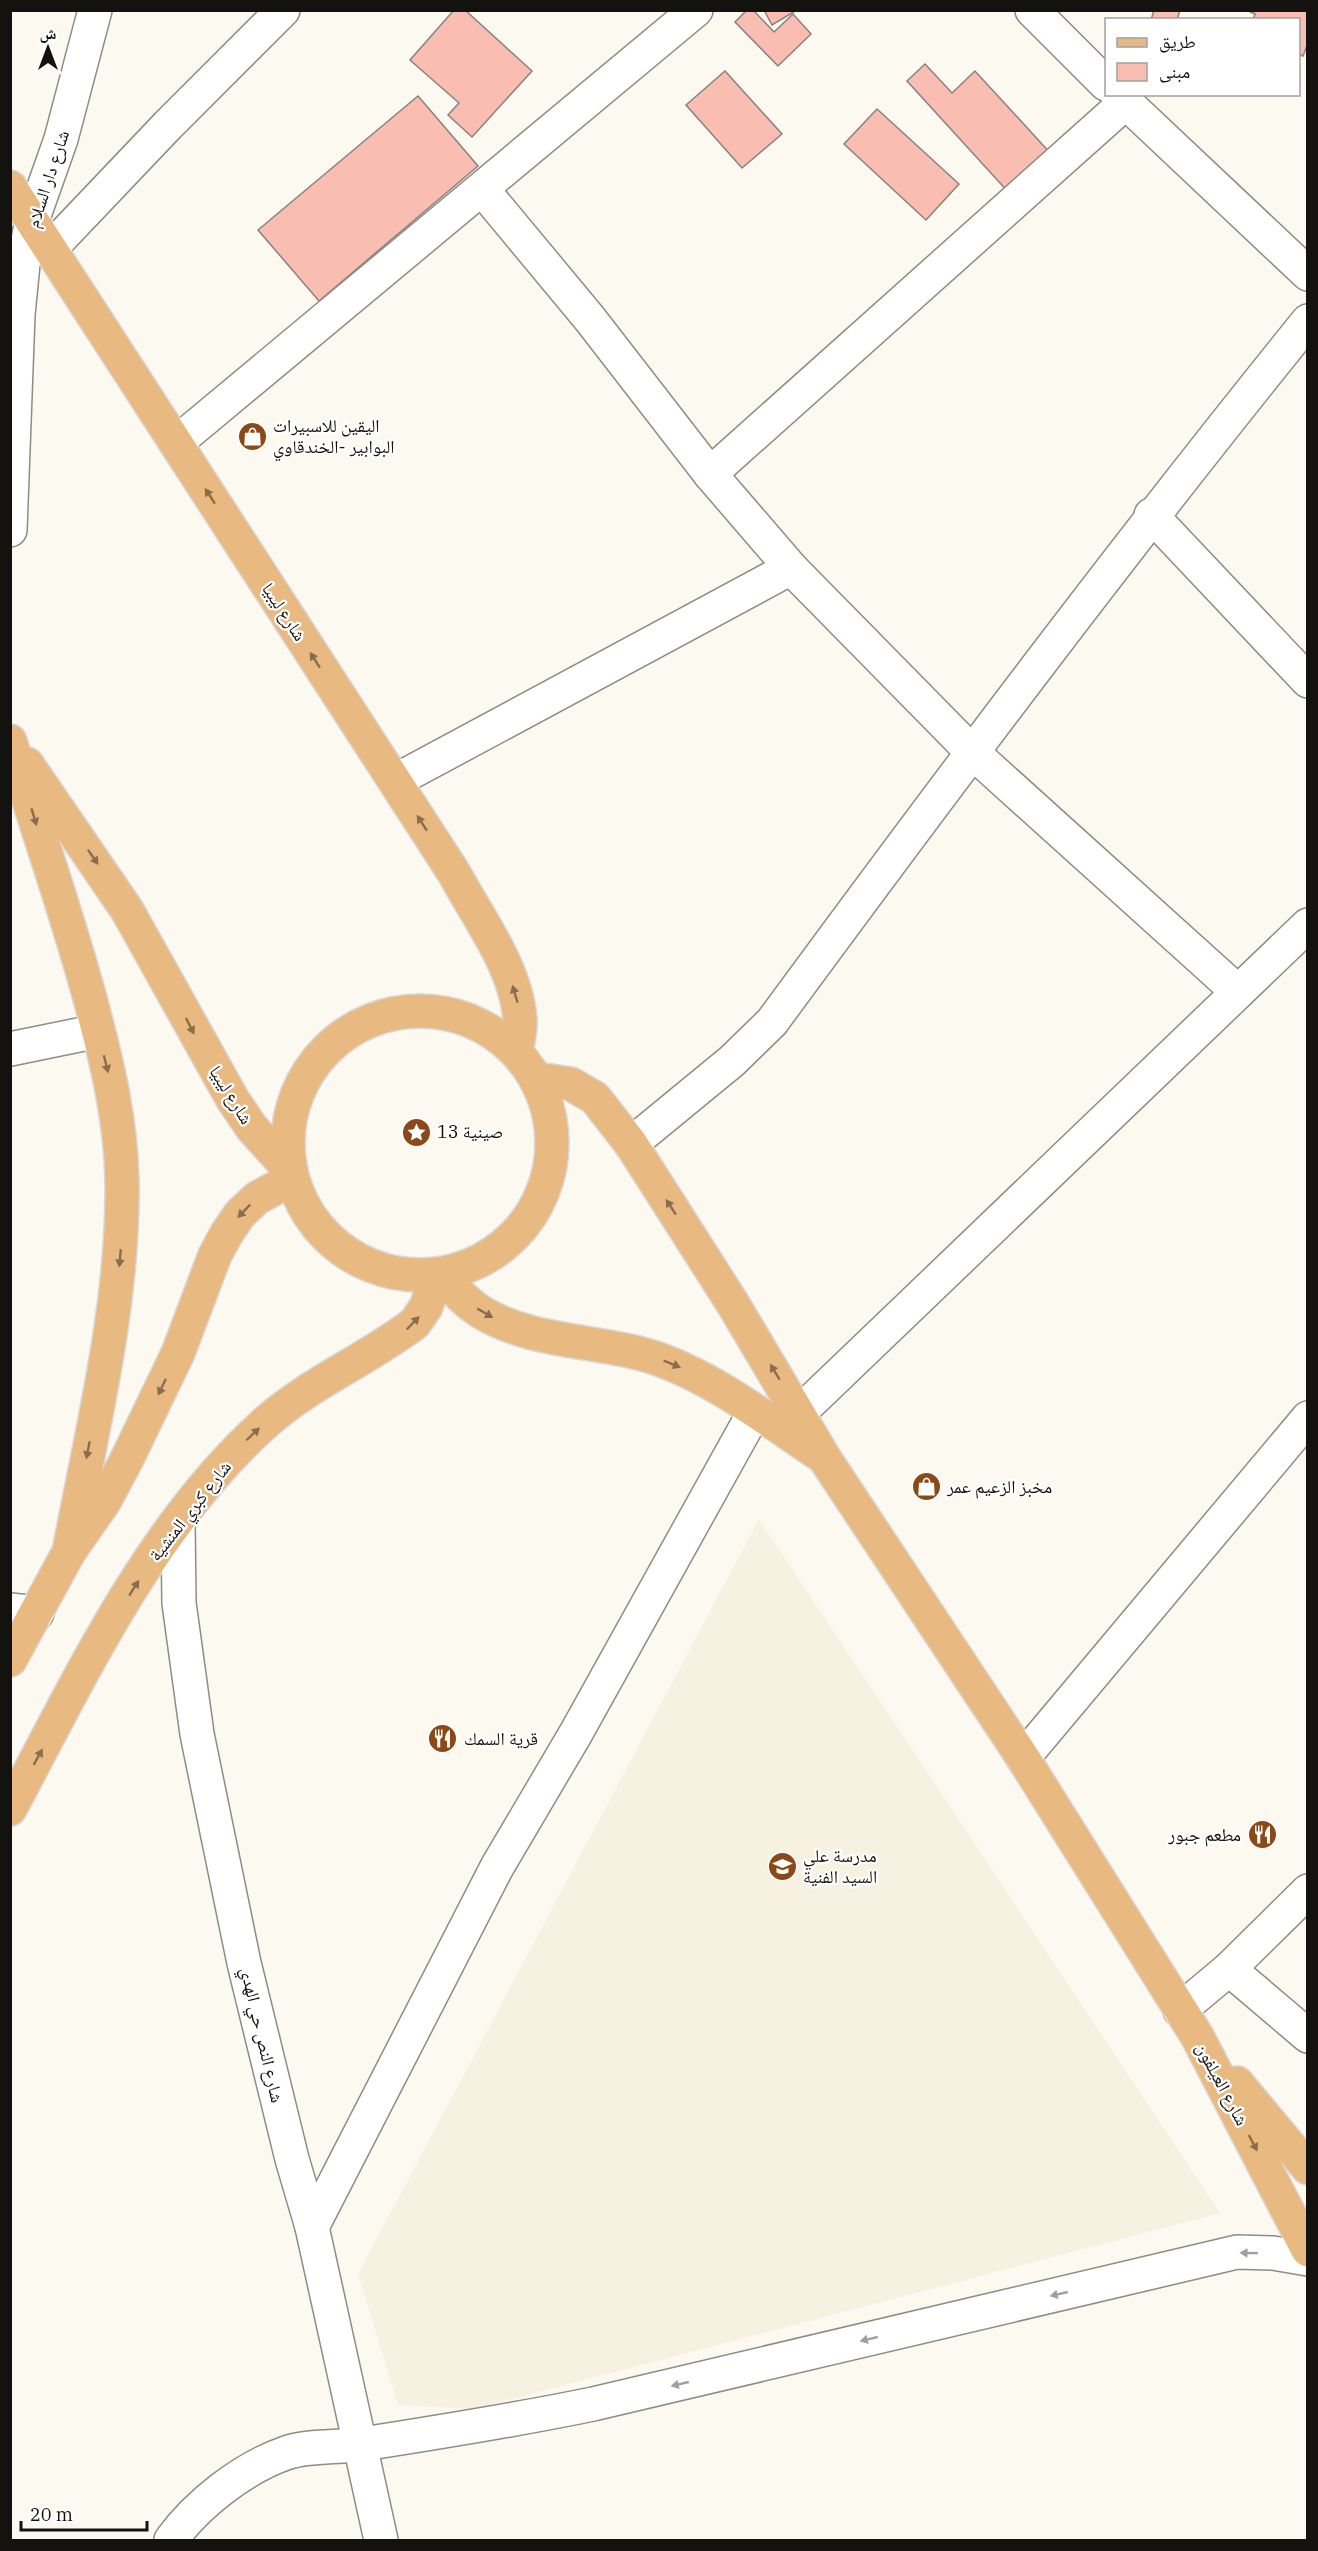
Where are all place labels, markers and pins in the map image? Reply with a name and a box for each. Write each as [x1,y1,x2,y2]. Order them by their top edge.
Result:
place label: اليقين للاسبيرات البوابير -الخندقاوي [273,414,395,462]
shop icon: اليقين للاسبيرات البوابير -الخندقاوي [236,420,268,452]
place icon: صينية 13 [400,1116,432,1148]
place label: صينية 13 [437,1120,503,1143]
shop icon: مخبز الزعيم عمر [910,1471,942,1503]
place label: مخبز الزعيم عمر [946,1475,1052,1499]
restaurant icon: قرية السمك [427,1723,459,1755]
place label: قرية السمك [464,1727,538,1750]
restaurant icon: مطعم جبور [1246,1819,1278,1851]
place label: مطعم جبور [1167,1823,1241,1847]
place label: مدرسة علي السيد الفنية [803,1844,877,1888]
school or university icon: مدرسة علي السيد الفنية [766,1850,798,1882]

